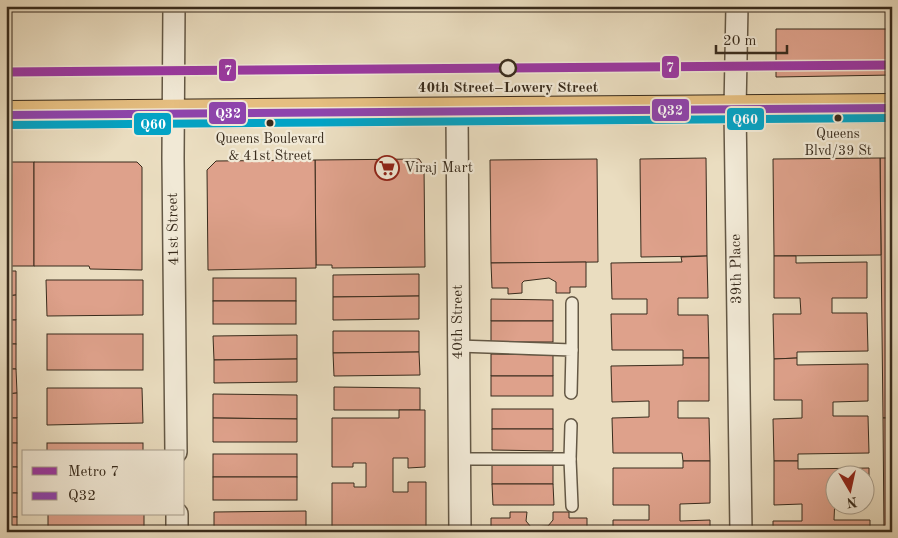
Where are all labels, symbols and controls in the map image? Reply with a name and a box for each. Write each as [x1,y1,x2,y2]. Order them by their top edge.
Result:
scale bar [716,22,787,54]
text: 20 m [723,34,757,49]
line badge: 7 [661,55,680,79]
line badge: 7 [218,58,237,82]
marker: 40th Street–Lowery Street [499,59,517,77]
text: 7 [666,61,674,75]
text: 7 [224,64,232,78]
place label: 40th Street–Lowery Street [418,81,599,96]
line badge: Q32 [651,98,690,122]
line badge: Q32 [208,101,247,125]
text: Q32 [657,104,683,118]
text: Q32 [215,107,241,121]
line badge: Q60 [726,107,765,131]
line badge: Q60 [133,112,172,136]
text: Q60 [732,113,758,127]
marker: Queens Blvd/39 St [833,113,843,123]
text: Q60 [140,118,166,132]
marker: Queens Boulevard & 41st Street [265,118,275,128]
place label: Queens Blvd/39 St [804,127,872,158]
place label: Queens Boulevard & 41st Street [216,132,324,163]
supermarket icon: Viraj Mart [374,155,400,181]
place label: Viraj Mart [404,161,473,176]
street label: 41st Street [166,192,182,266]
street label: 39th Place [729,234,745,304]
street label: 40th Street [451,285,466,359]
legend [22,450,185,516]
text: Metro 7 [68,465,119,480]
north arrow [826,466,876,516]
text: Q32 [68,489,96,504]
text: N [845,494,858,510]

